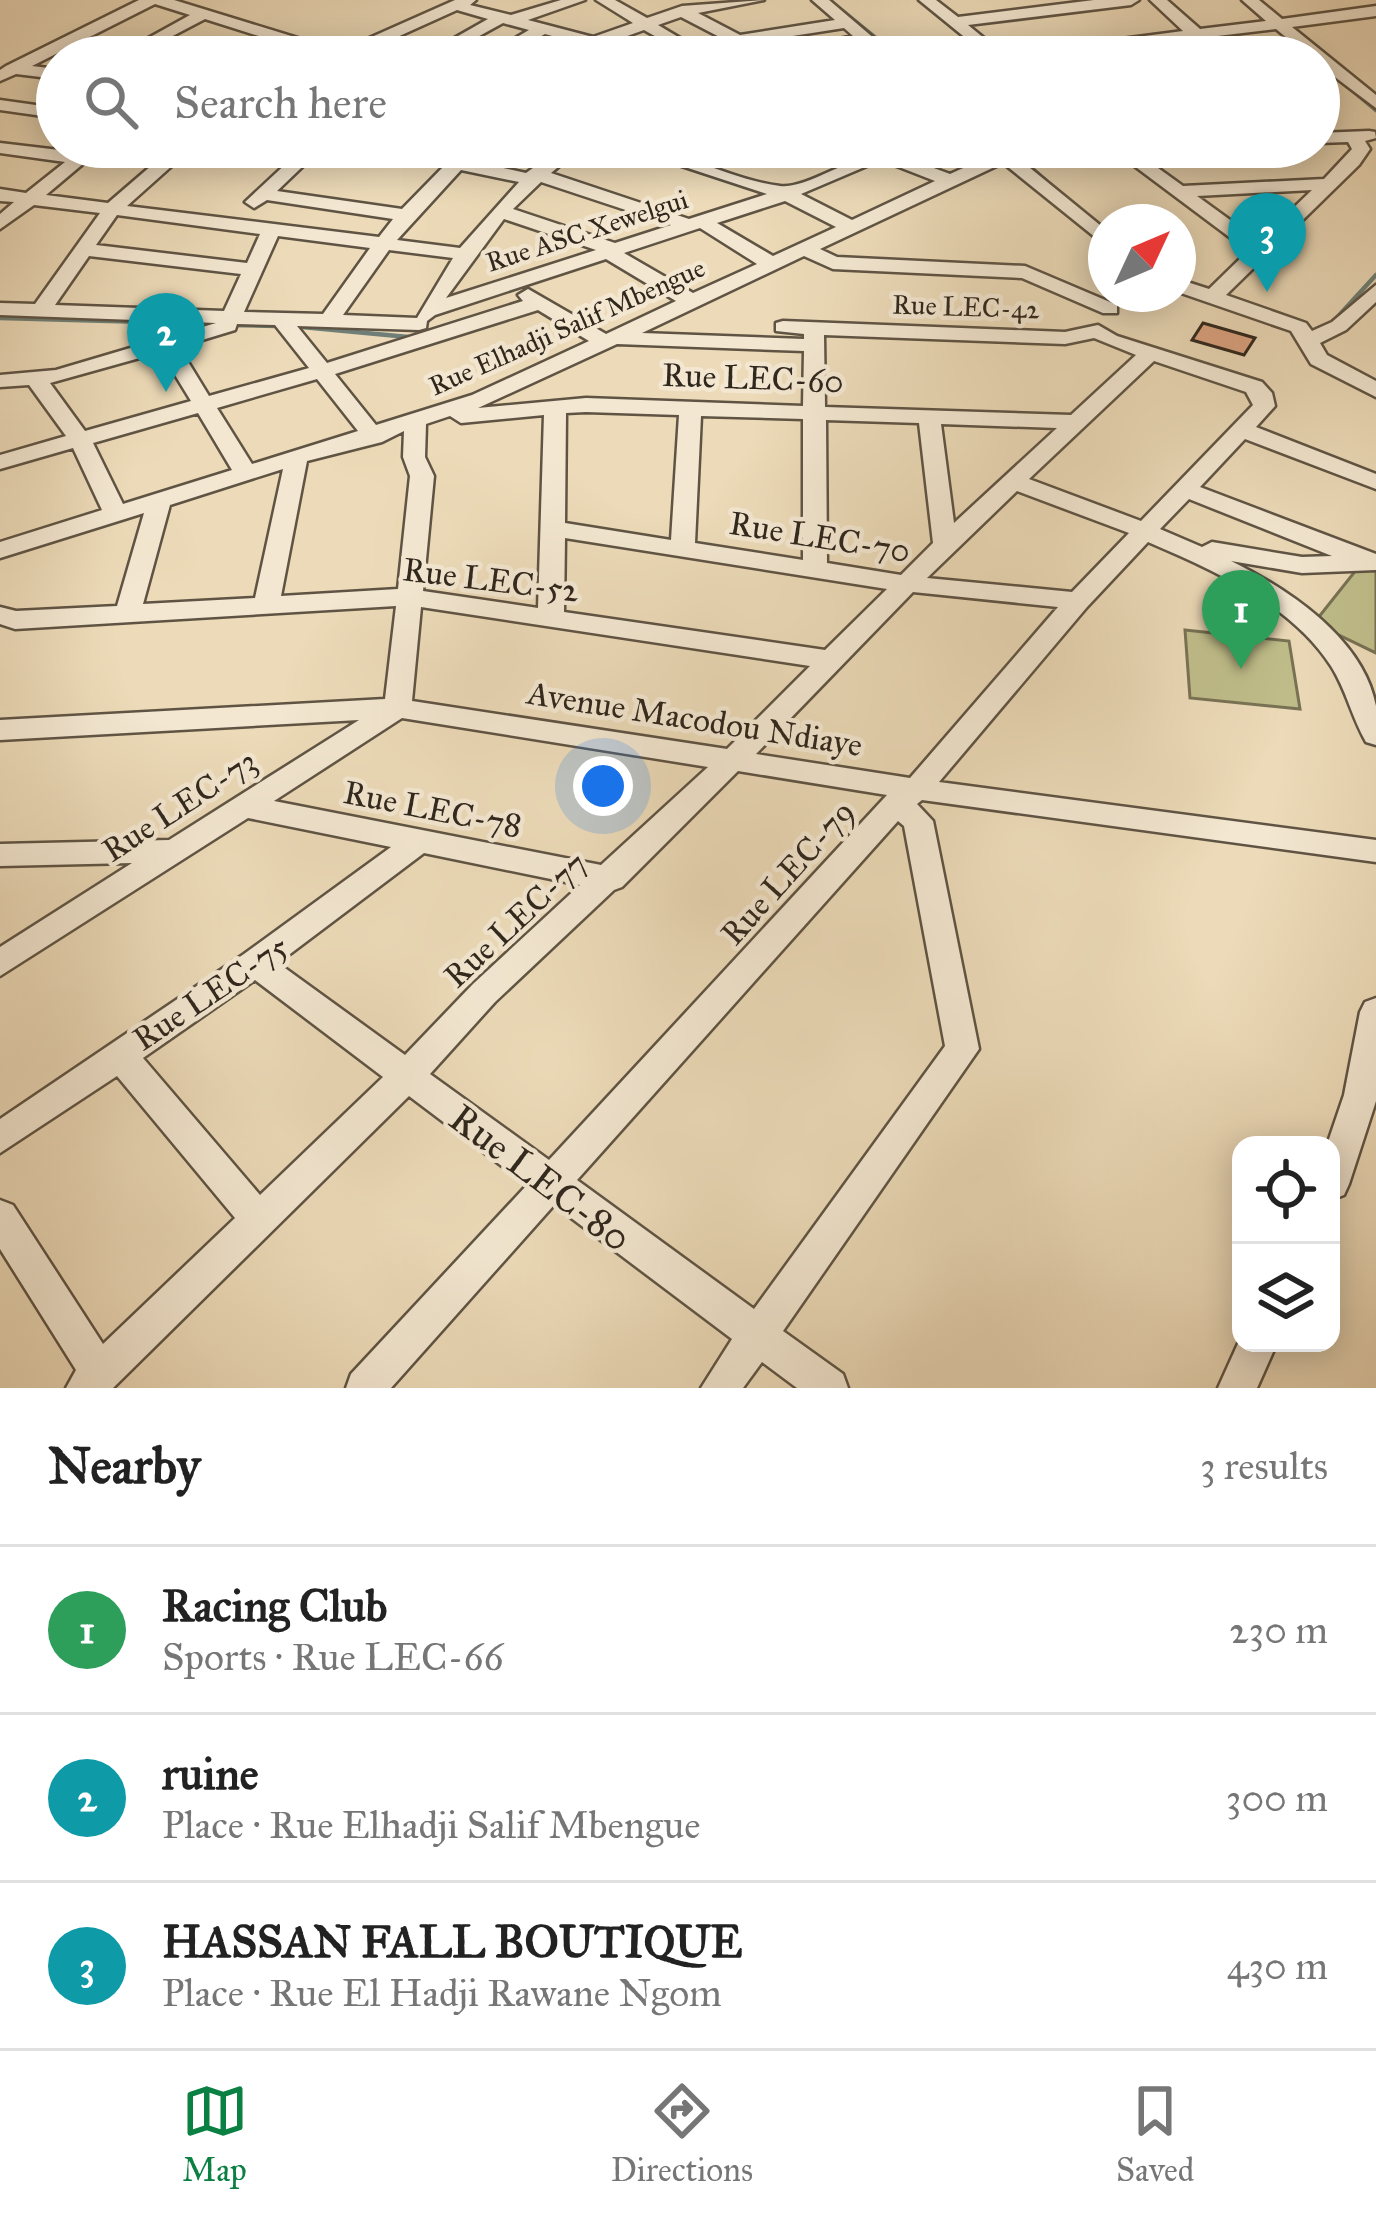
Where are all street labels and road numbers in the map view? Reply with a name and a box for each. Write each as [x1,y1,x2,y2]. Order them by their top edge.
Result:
street label: Rue ASC Xewelgui [482,182,693,280]
street label: Rue Elhadji Salif Mbengue [424,251,710,403]
street label: Rue LEC-42 [892,287,1041,326]
street label: Rue LEC-60 [662,355,844,401]
street label: Rue LEC-70 [727,503,913,571]
street label: Rue LEC-52 [401,549,582,611]
street label: Avenue Macodou Ndiaye [523,672,865,765]
street label: Rue LEC-73 [95,741,264,871]
street label: Rue LEC-78 [340,772,525,846]
street label: Rue LEC-79 [712,792,864,954]
street label: Rue LEC-77 [436,844,595,996]
street label: Rue LEC-75 [125,926,296,1059]
street label: Rue LEC-80 [440,1094,641,1262]

